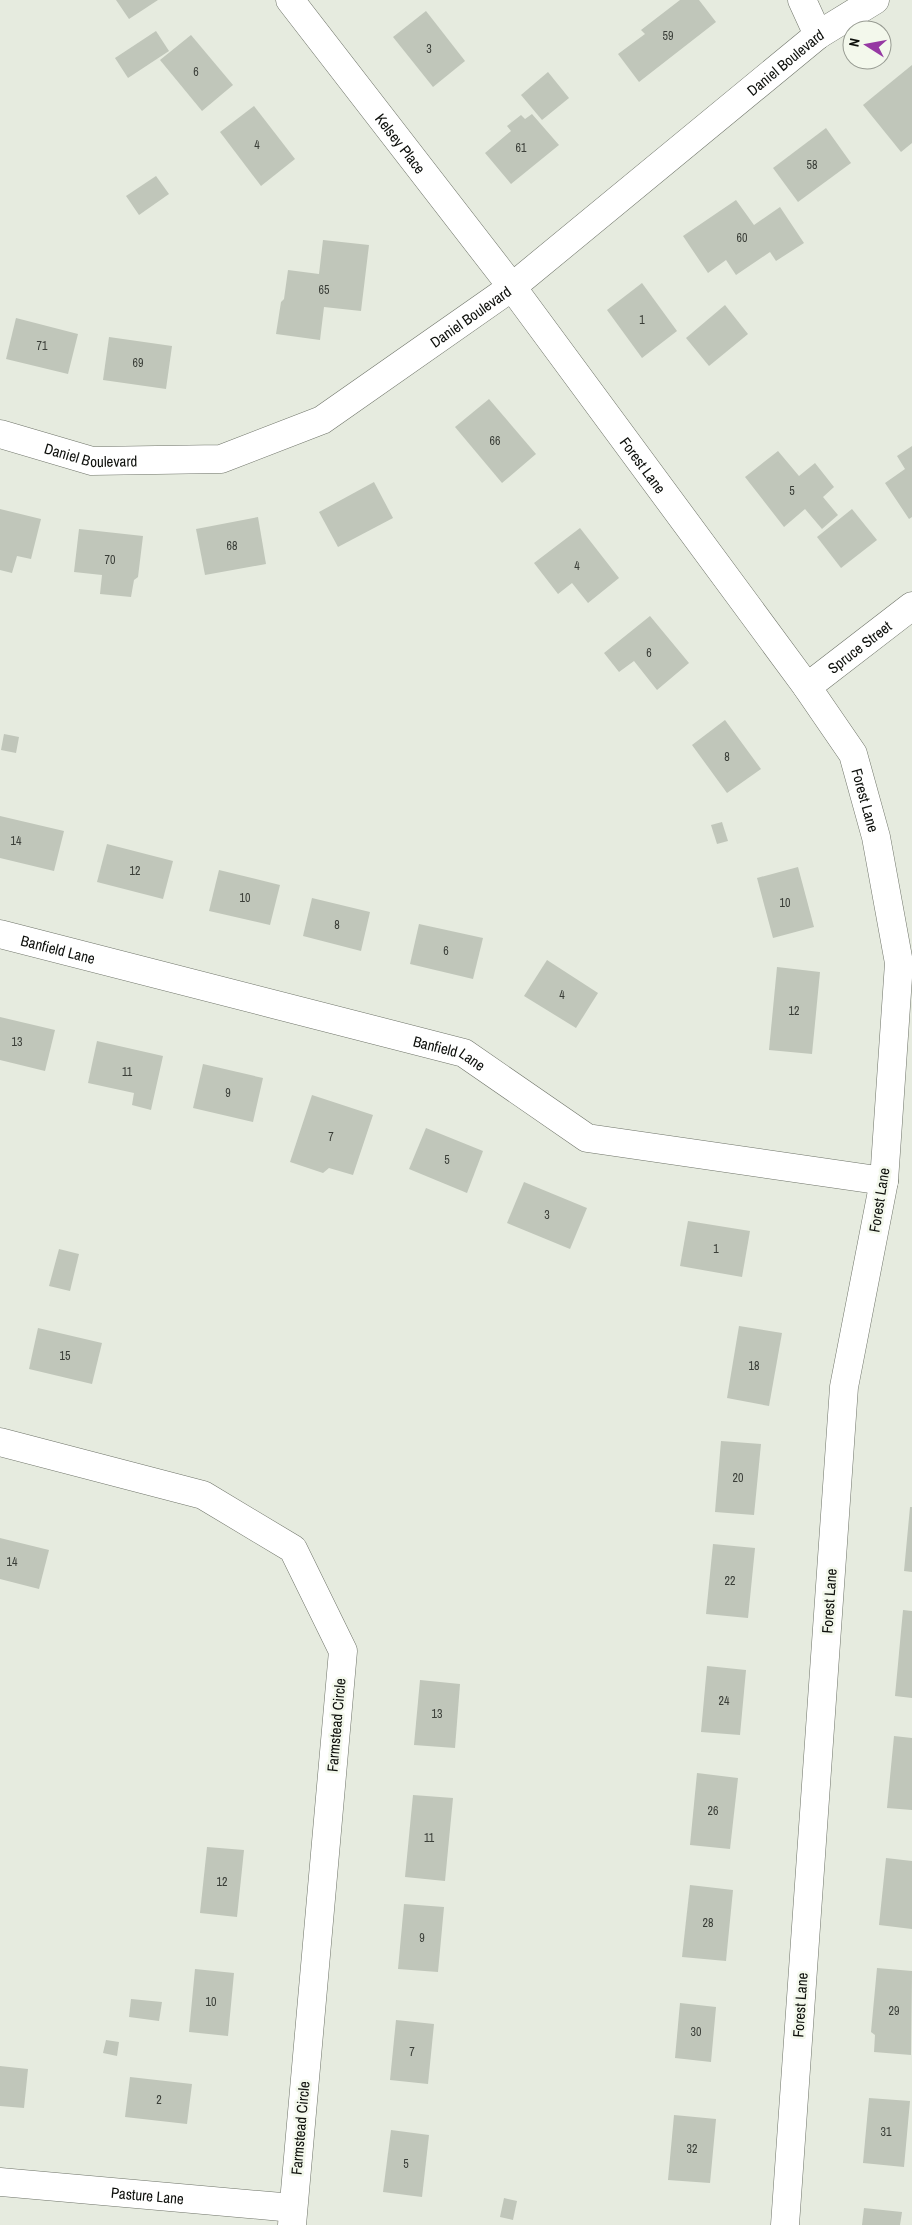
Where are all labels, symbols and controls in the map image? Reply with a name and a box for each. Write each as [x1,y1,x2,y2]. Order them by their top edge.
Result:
north arrow [842,20,892,70]
street label: Daniel Boulevard [742,24,828,100]
house number: 59 [663,28,673,44]
text: N [845,37,864,48]
house number: 3 [426,41,432,57]
house number: 6 [193,64,199,80]
street label: Kelsey Place [371,109,431,178]
house number: 4 [254,137,260,153]
house number: 61 [516,140,527,156]
house number: 58 [807,157,817,173]
house number: 60 [737,230,747,246]
street label: Daniel Boulevard [425,281,515,352]
house number: 65 [319,282,330,298]
house number: 1 [639,312,645,328]
house number: 71 [37,338,48,354]
house number: 69 [133,355,143,371]
house number: 66 [490,433,500,449]
street label: Forest Lane [615,433,671,498]
street label: Daniel Boulevard [42,437,137,472]
house number: 5 [789,483,795,499]
house number: 68 [227,538,237,554]
house number: 70 [105,552,115,568]
house number: 4 [574,558,580,574]
street label: Spruce Street [823,615,896,678]
house number: 6 [646,645,652,661]
house number: 8 [724,749,730,765]
street label: Forest Lane [847,766,885,834]
house number: 14 [11,833,22,849]
house number: 12 [130,863,140,879]
house number: 10 [240,890,250,906]
house number: 10 [780,895,790,911]
house number: 8 [334,917,340,933]
street label: Banfield Lane [19,929,98,969]
house number: 6 [443,943,449,959]
house number: 4 [559,987,565,1003]
house number: 12 [789,1003,799,1019]
street label: Banfield Lane [411,1030,490,1075]
house number: 13 [12,1034,22,1050]
house number: 11 [122,1064,133,1080]
house number: 9 [225,1085,231,1101]
house number: 7 [328,1129,334,1145]
house number: 5 [444,1152,450,1168]
street label: Forest Lane [864,1166,894,1234]
house number: 3 [544,1207,550,1223]
house number: 1 [713,1241,719,1257]
house number: 15 [60,1348,71,1364]
house number: 18 [749,1358,759,1374]
house number: 20 [733,1470,743,1486]
house number: 14 [7,1554,18,1570]
street label: Forest Lane [816,1568,842,1634]
house number: 22 [725,1573,735,1589]
street label: Farmstead Circle [321,1677,351,1773]
house number: 24 [719,1693,730,1709]
house number: 13 [432,1706,442,1722]
house number: 26 [708,1803,718,1819]
house number: 11 [424,1830,435,1846]
house number: 12 [217,1874,227,1890]
house number: 28 [703,1915,713,1931]
house number: 9 [419,1930,425,1946]
street label: Forest Lane [787,1972,813,2038]
house number: 10 [206,1994,216,2010]
house number: 29 [889,2003,899,2019]
house number: 30 [691,2024,701,2040]
house number: 7 [409,2044,415,2060]
street label: Farmstead Circle [285,2080,315,2176]
house number: 2 [156,2092,162,2108]
house number: 31 [881,2124,892,2140]
house number: 32 [687,2141,697,2157]
house number: 5 [403,2156,409,2172]
street label: Pasture Lane [110,2181,185,2209]

